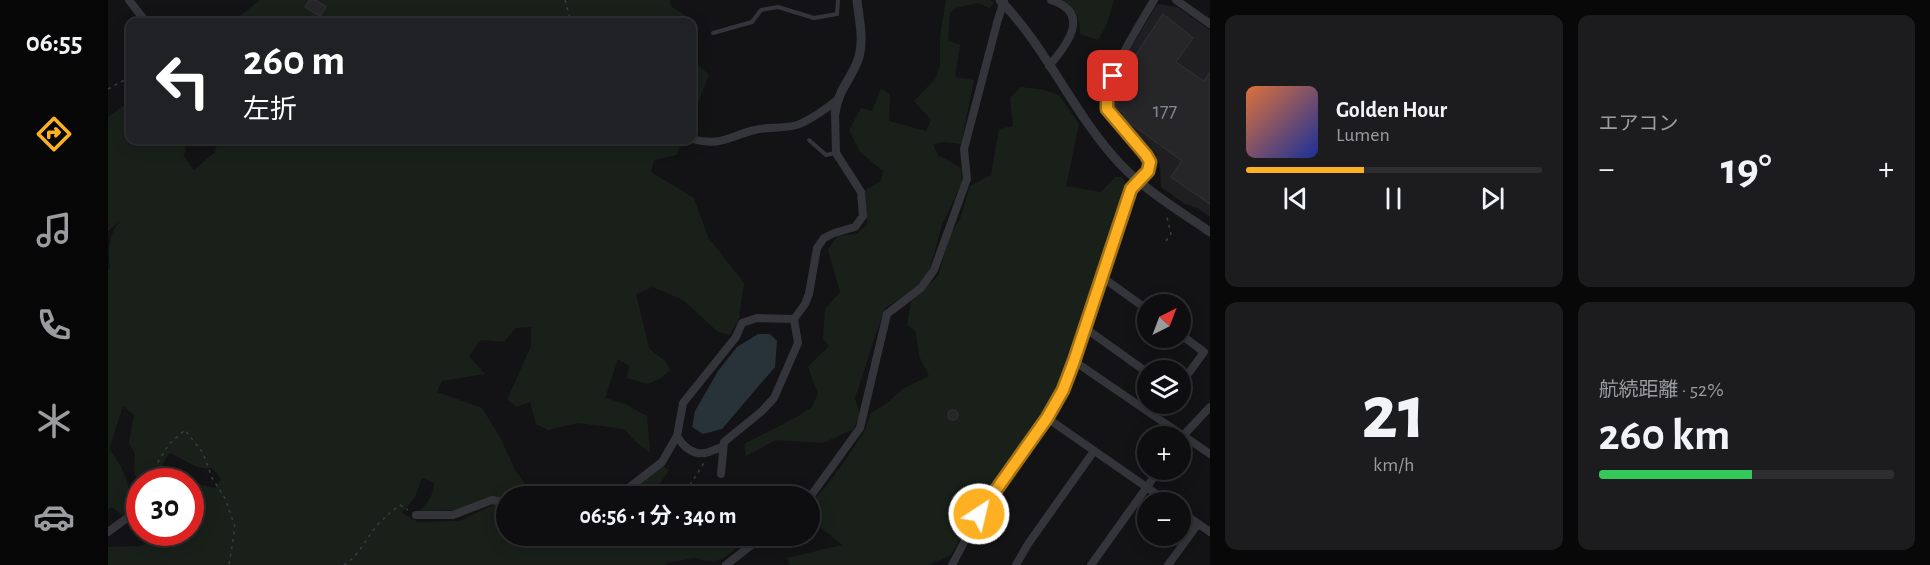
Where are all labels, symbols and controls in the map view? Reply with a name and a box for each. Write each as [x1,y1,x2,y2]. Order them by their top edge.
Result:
text: 06:55 [26,29,82,56]
text: 260 m [243,40,345,82]
icon: left [144,42,222,120]
pin [1087,50,1138,101]
icon: arrive [1096,59,1129,92]
text: 左折 [243,96,297,123]
text: Golden Hour [1336,99,1447,121]
house number: 177 [1153,100,1178,121]
icon: directions [33,113,75,155]
text: エアコン [1599,114,1679,134]
text: Lumen [1336,125,1390,145]
text: 19° [1721,147,1772,192]
text: − [1599,153,1614,186]
text: + [1878,153,1894,186]
icon: previous [1279,182,1312,215]
icon: pause [1377,182,1410,215]
icon: next [1476,182,1509,215]
icon: music [33,209,75,251]
north arrow [1137,294,1191,348]
map controls [1137,294,1191,546]
icon: phone [33,304,75,346]
button: layers [1137,360,1191,414]
text: 21 [1361,375,1426,453]
text: 航続距離 · 52% [1599,380,1724,400]
icon: climate [33,400,75,442]
text: 260 km [1599,413,1730,458]
button: + [1137,426,1191,480]
text: km/h [1373,455,1414,475]
speed limit sign: 30 [126,468,204,546]
position arrow [947,482,1011,546]
button: − [1137,492,1191,546]
icon: car [33,496,75,538]
text: 06:56 · 1 分 · 340 m [580,505,736,527]

